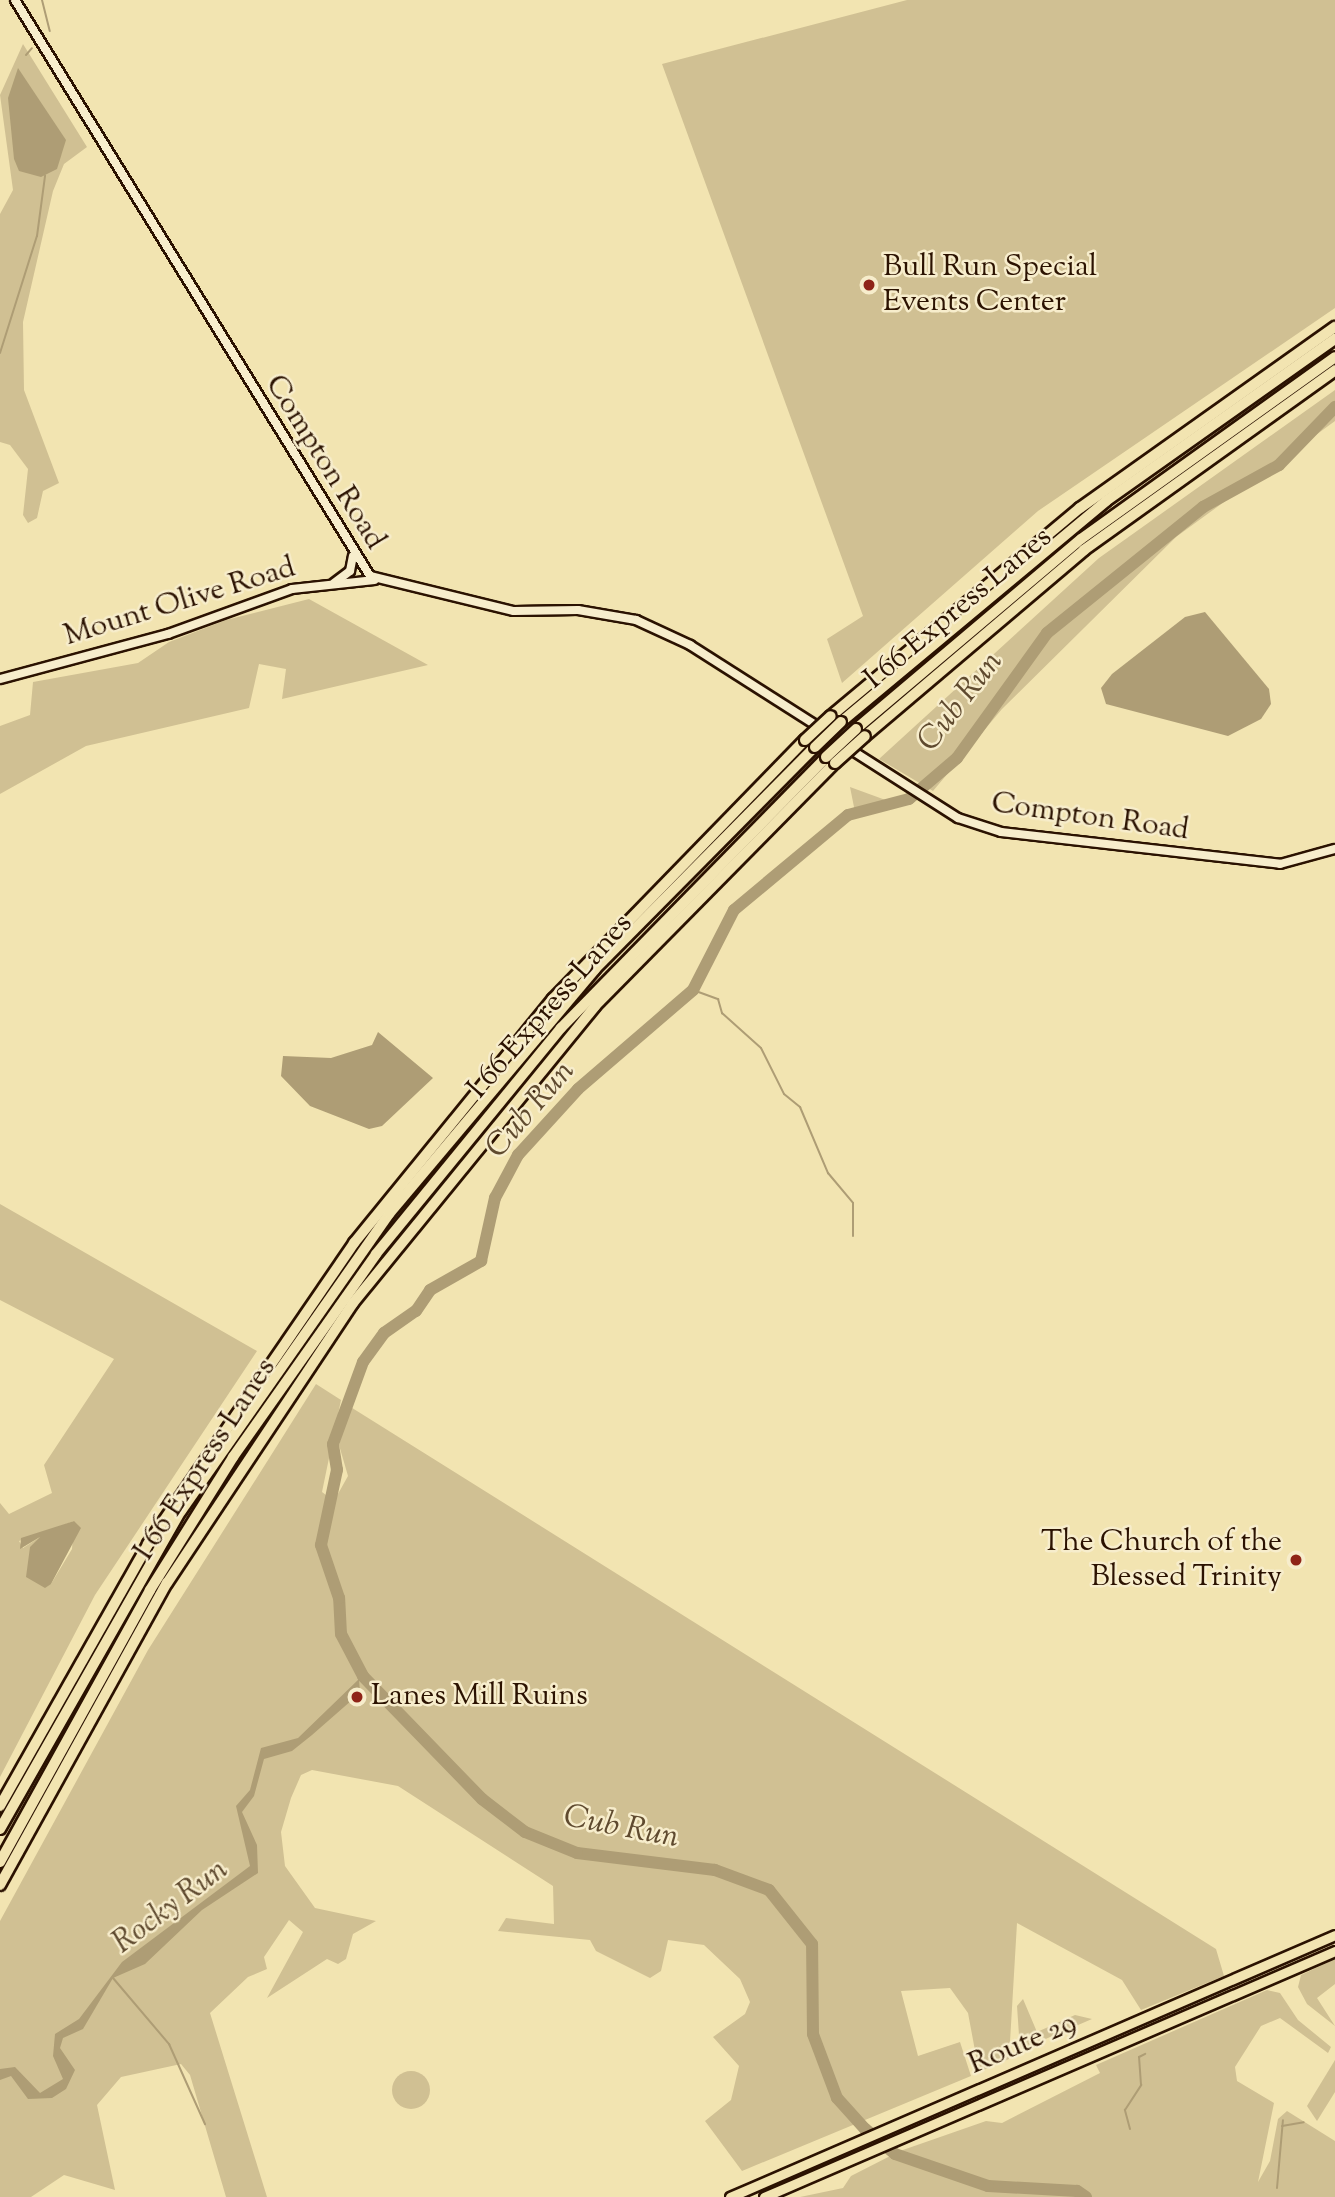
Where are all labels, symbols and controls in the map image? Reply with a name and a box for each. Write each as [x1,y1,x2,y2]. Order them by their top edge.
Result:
place label: Bull Run Special Events Center [883,250,1097,320]
marker: Bull Run Special Events Center [861,277,877,293]
street label: Compton Road [256,369,392,557]
street label: I 66 Express Lanes [858,520,1060,698]
street label: Mount Olive Road [60,551,300,655]
water label: Cub Run [910,644,1012,760]
street label: Compton Road [989,786,1191,850]
street label: I 66 Express Lanes [461,907,641,1107]
water label: Cub Run [478,1053,584,1167]
street label: I 66 Express Lanes [127,1352,285,1568]
place label: The Church of the Blessed Trinity [1041,1525,1282,1596]
marker: The Church of the Blessed Trinity [1288,1552,1304,1568]
place label: Lanes Mill Ruins [371,1679,588,1715]
marker: Lanes Mill Ruins [349,1689,365,1705]
water label: Cub Run [560,1798,682,1858]
water label: Rocky Run [106,1851,236,1963]
street label: Route 29 [964,2006,1082,2084]

